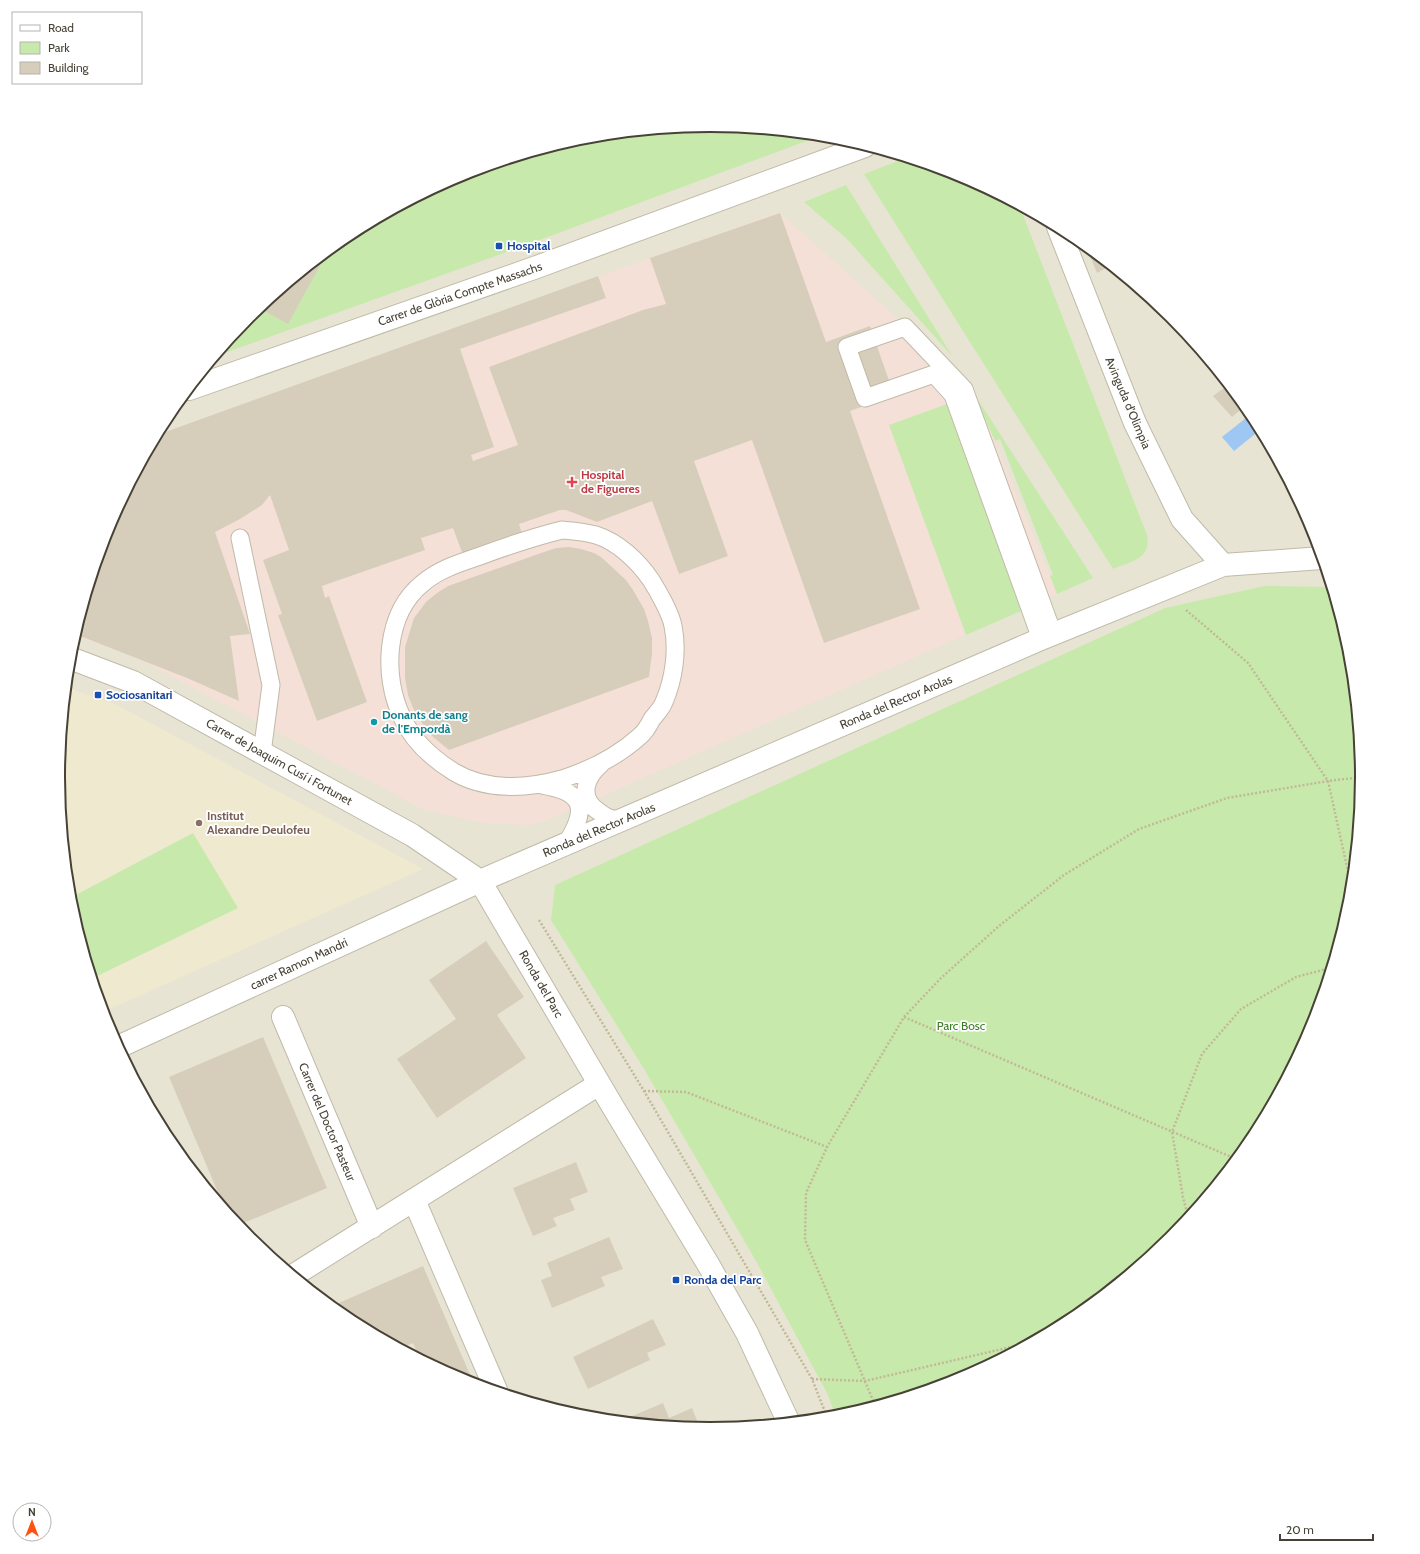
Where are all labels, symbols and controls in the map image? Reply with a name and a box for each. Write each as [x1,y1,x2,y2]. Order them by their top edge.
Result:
legend [12,12,142,84]
text: Road [48,20,74,35]
text: Park [48,40,70,55]
text: Building [48,60,90,75]
place label: Hospital [507,238,551,253]
marker: Hospital [494,241,504,251]
street label: Carrer de Glòria Compte Massachs [376,258,544,329]
street label: Avinguda d'Olimpia [1102,355,1155,451]
place label: Hospital de Figueres [581,467,640,496]
marker: Hospital de Figueres [566,476,578,488]
street label: Ronda del Rector Arolas [837,671,954,732]
place label: Sociosanitari [106,687,173,702]
marker: Sociosanitari [93,690,103,700]
place label: Donants de sang de l'Empordà [382,707,468,736]
street label: Carrer de Joaquim Cusí i Fortunet [203,715,355,808]
marker: Donants de sang de l'Empordà [369,717,379,727]
street label: Ronda del Rector Arolas [540,799,657,860]
place label: Institut Alexandre Deulofeu [207,808,310,837]
marker: Institut Alexandre Deulofeu [194,818,204,828]
street label: carrer Ramon Mandri [248,934,350,993]
street label: Ronda del Parc [516,947,567,1021]
park label: Parc Bosc [937,1018,986,1033]
street label: Carrer del Doctor Pasteur [296,1060,359,1183]
place label: Ronda del Parc [684,1272,762,1287]
marker: Ronda del Parc [671,1275,681,1285]
north arrow [12,1502,52,1542]
text: N [28,1505,36,1519]
scale bar [1280,1516,1373,1542]
text: 20 m [1286,1522,1314,1537]

